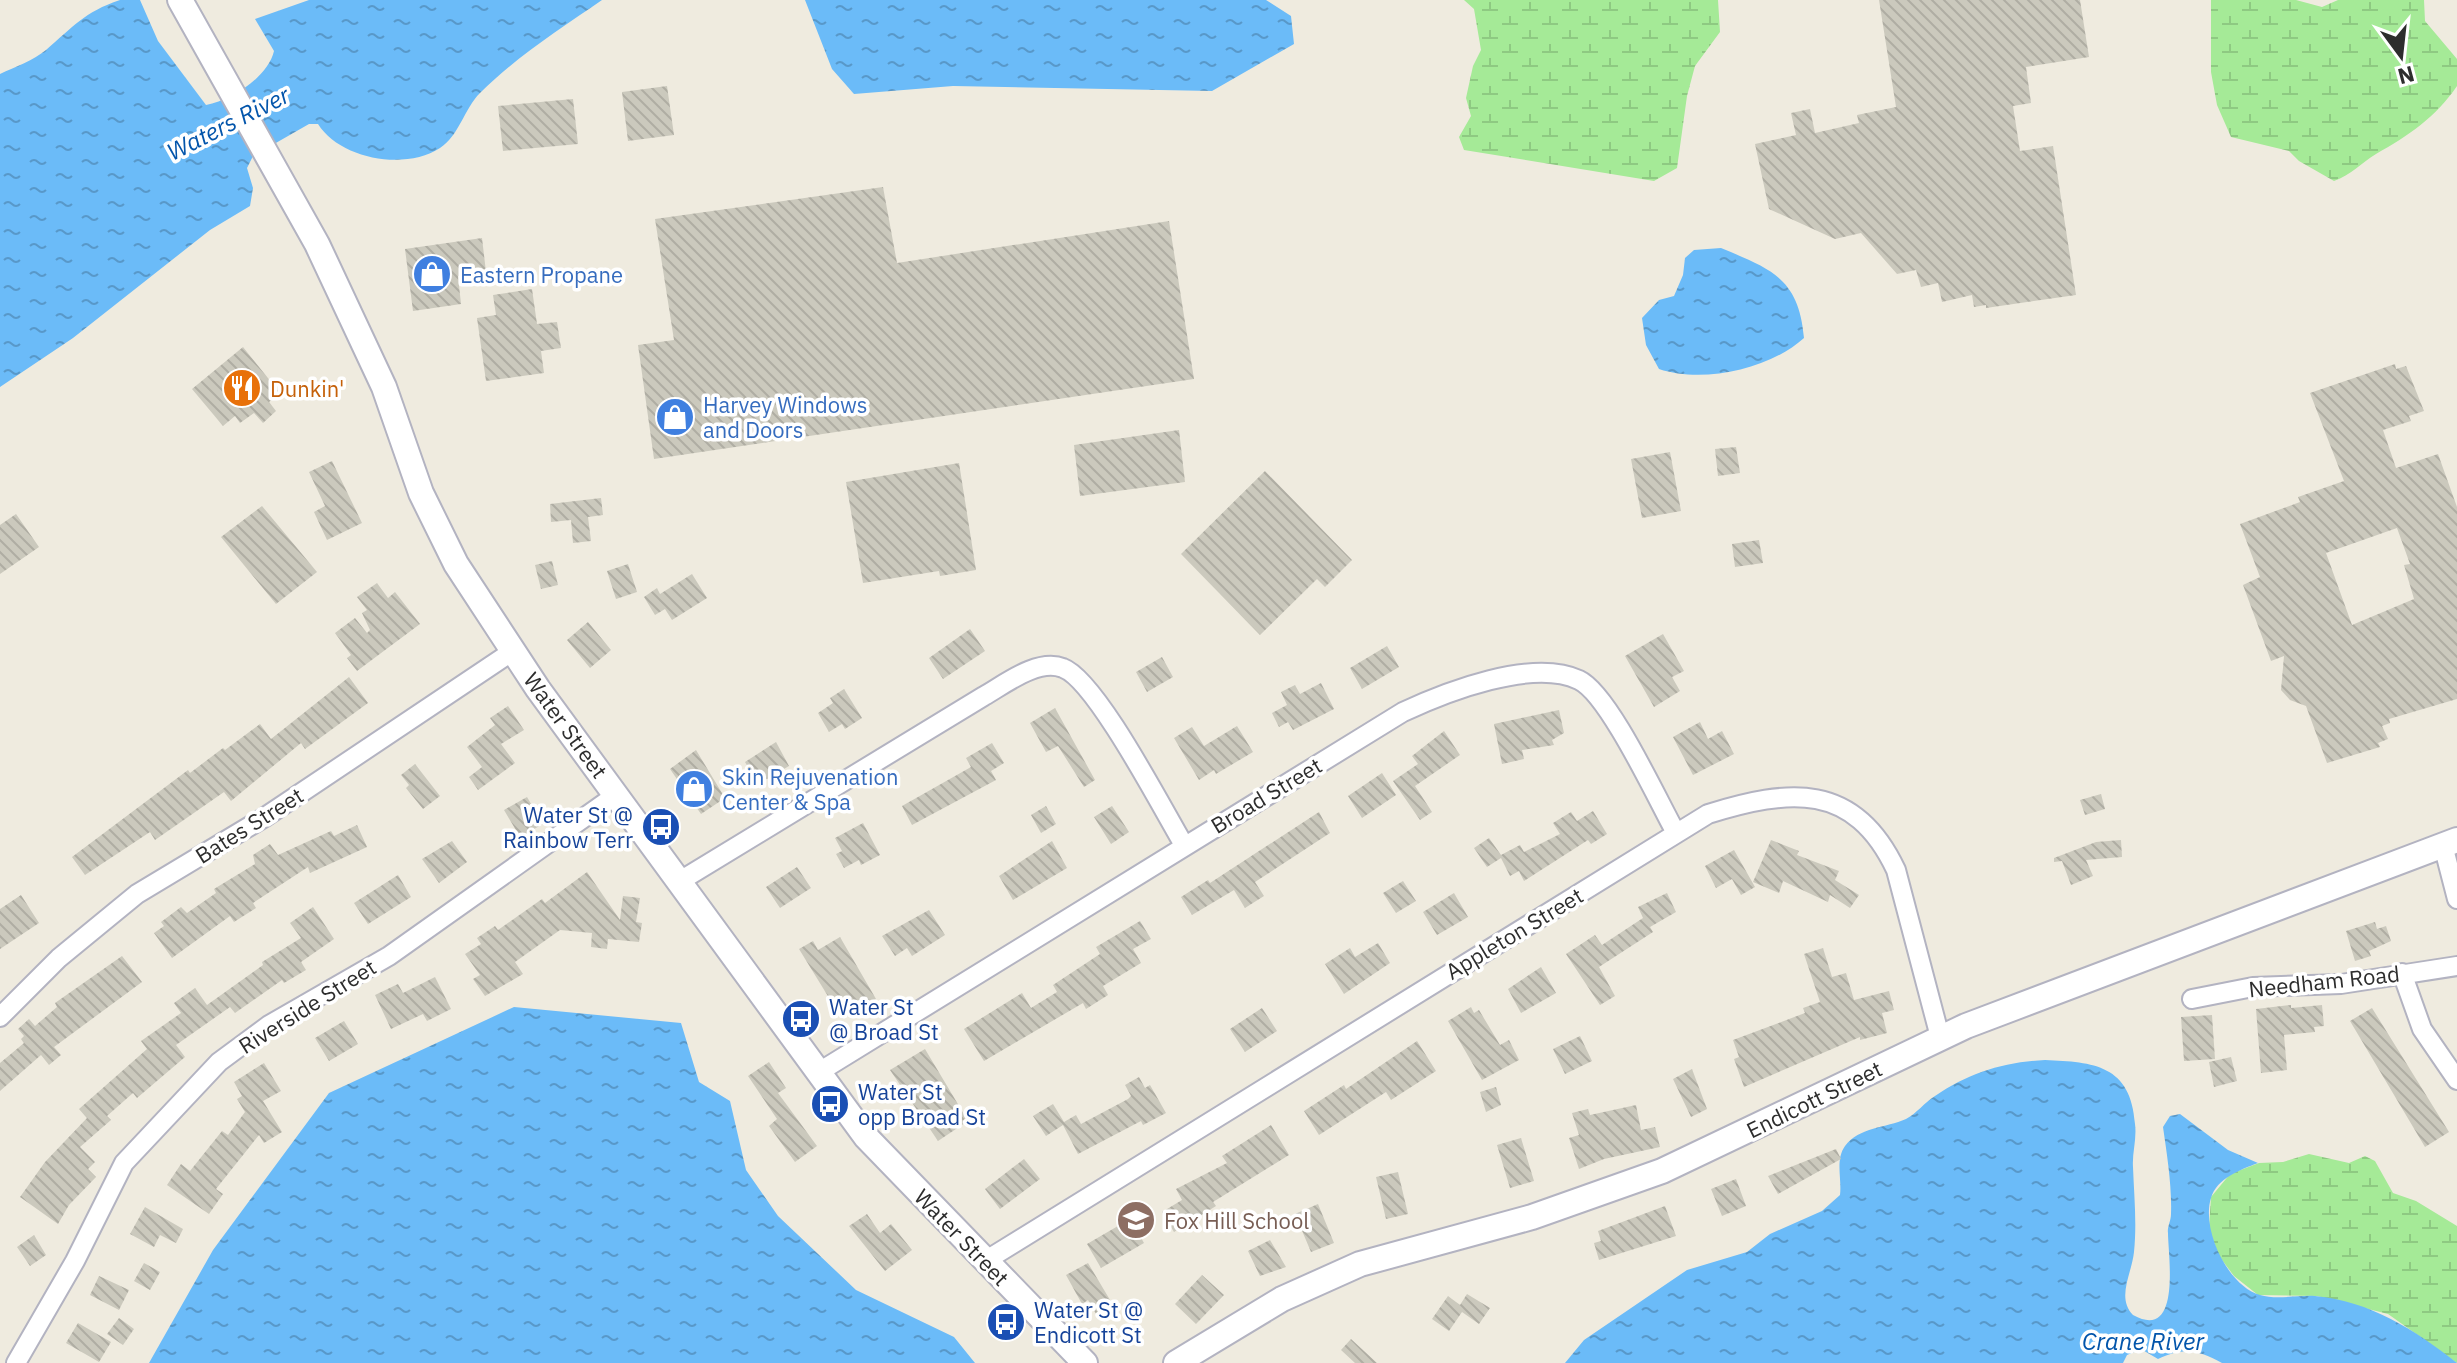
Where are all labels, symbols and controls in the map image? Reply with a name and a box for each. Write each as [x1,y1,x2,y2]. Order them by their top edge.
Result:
north arrow [2361,16,2441,96]
text: N [2395,60,2418,92]
water label: Waters River [161,78,296,168]
shop icon: Eastern Propane [411,253,453,295]
place label: Eastern Propane [460,260,623,289]
restaurant icon: Dunkin' [221,367,263,409]
place label: Dunkin' [270,374,344,403]
place label: Harvey Windows and Doors [703,390,868,444]
shop icon: Harvey Windows and Doors [654,396,696,438]
street label: Water Street [518,666,614,784]
street label: Broad Street [1205,750,1327,840]
place label: Skin Rejuvenation Center & Spa [722,762,898,816]
shop icon: Skin Rejuvenation Center & Spa [673,768,715,810]
street label: Bates Street [190,780,308,870]
place label: Water St @ Rainbow Terr [503,800,633,854]
bus stop icon: Water St @ Rainbow Terr [640,806,682,848]
street label: Appleton Street [1440,880,1588,986]
street label: Riverside Street [233,952,381,1060]
street label: Needham Road [2247,959,2401,1003]
place label: Water St @ Broad St [829,992,939,1046]
bus stop icon: Water St @ Broad St [780,998,822,1040]
street label: Endicott Street [1741,1054,1887,1144]
place label: Water St opp Broad St [858,1077,986,1131]
bus stop icon: Water St opp Broad St [809,1083,851,1125]
street label: Water Street [908,1182,1016,1292]
school or university icon: Fox Hill School [1115,1199,1157,1241]
place label: Fox Hill School [1164,1206,1309,1235]
place label: Water St @ Endicott St [1034,1295,1143,1349]
bus stop icon: Water St @ Endicott St [985,1301,1027,1343]
water label: Crane River [2082,1325,2205,1357]

